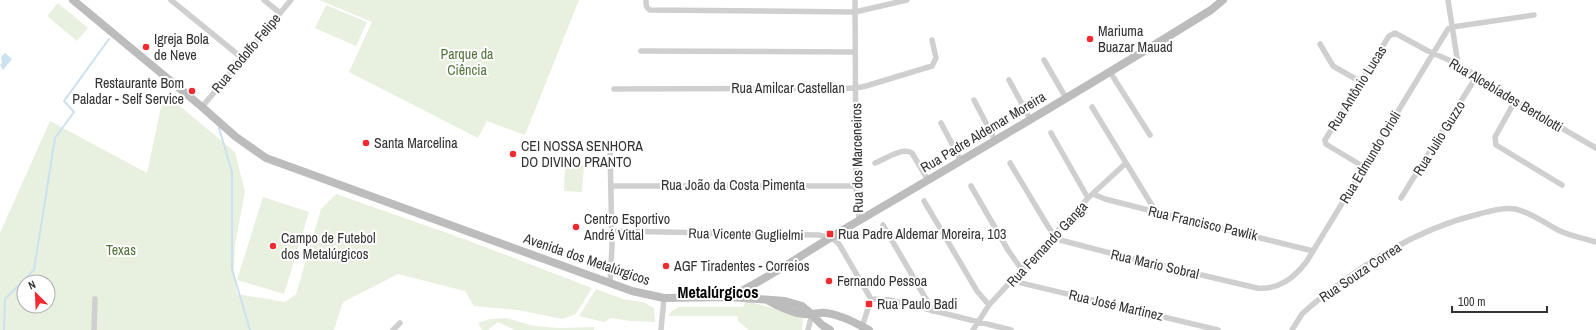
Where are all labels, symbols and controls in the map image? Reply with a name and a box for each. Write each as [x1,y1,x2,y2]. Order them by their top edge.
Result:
street label: Rua Rodolfo Felipe [207,10,285,96]
place label: Mariuma Buazar Mauad [1098,22,1173,56]
place label: Igreja Bola de Neve [154,30,209,64]
marker: Mariuma Buazar Mauad [1085,34,1095,44]
marker: Igreja Bola de Neve [141,42,151,52]
street label: Rua Antônio Lucas [1324,42,1390,134]
park label: Parque da Ciência [441,45,494,79]
street label: Rua Alcebíades Bertolotti [1446,54,1566,136]
place label: Restaurante Bom Paladar - Self Service [72,74,184,108]
street label: Rua Amilcar Castellan [731,79,845,97]
marker: Restaurante Bom Paladar - Self Service [187,86,197,96]
street label: Rua Padre Aldemar Moreira [917,87,1049,177]
street label: Rua Julio Guzzo [1409,97,1469,179]
street label: Rua dos Marceneiros [847,103,867,213]
street label: Rua Edmundo Orioli [1335,108,1405,206]
place label: Santa Marcelina [374,134,458,152]
place label: CEI NOSSA SENHORA DO DIVINO PRANTO [521,137,643,171]
marker: Santa Marcelina [361,138,371,148]
marker: CEI NOSSA SENHORA DO DIVINO PRANTO [508,149,518,159]
street label: Rua João da Costa Pimenta [661,176,806,194]
street label: Rua Fernando Ganga [1003,197,1092,291]
street label: Rua Francisco Pawlik [1147,202,1260,244]
place label: Centro Esportivo André Vittal [583,210,670,244]
marker: Centro Esportivo André Vittal [571,222,581,232]
street label: Rua Vicente Guglielmi [688,224,804,244]
place label: Rua Padre Aldemar Moreira, 103 [838,225,1006,243]
place label: Campo de Futebol dos Metalúrgicos [281,229,375,263]
street label: Avenida dos Metalúrgicos [520,229,653,289]
marker: Rua Padre Aldemar Moreira, 103 [825,229,835,239]
street label: Rua Souza Correa [1316,238,1405,306]
park label: Texas [106,241,136,259]
marker: Campo de Futebol dos Metalúrgicos [268,241,278,251]
street label: Rua Mario Sobral [1109,245,1201,283]
place label: AGF Tiradentes - Correios [673,257,810,275]
marker: AGF Tiradentes - Correios [661,261,671,271]
place label: Fernando Pessoa [837,272,928,290]
north arrow [16,274,56,314]
marker: Fernando Pessoa [824,276,834,286]
text: N [26,277,38,293]
district label: Metalúrgicos [678,281,758,303]
street label: Rua José Martinez [1067,285,1165,325]
scale bar [1452,288,1547,314]
text: 100 m [1458,294,1485,310]
place label: Rua Paulo Badi [877,295,957,313]
marker: Rua Paulo Badi [864,299,874,309]

